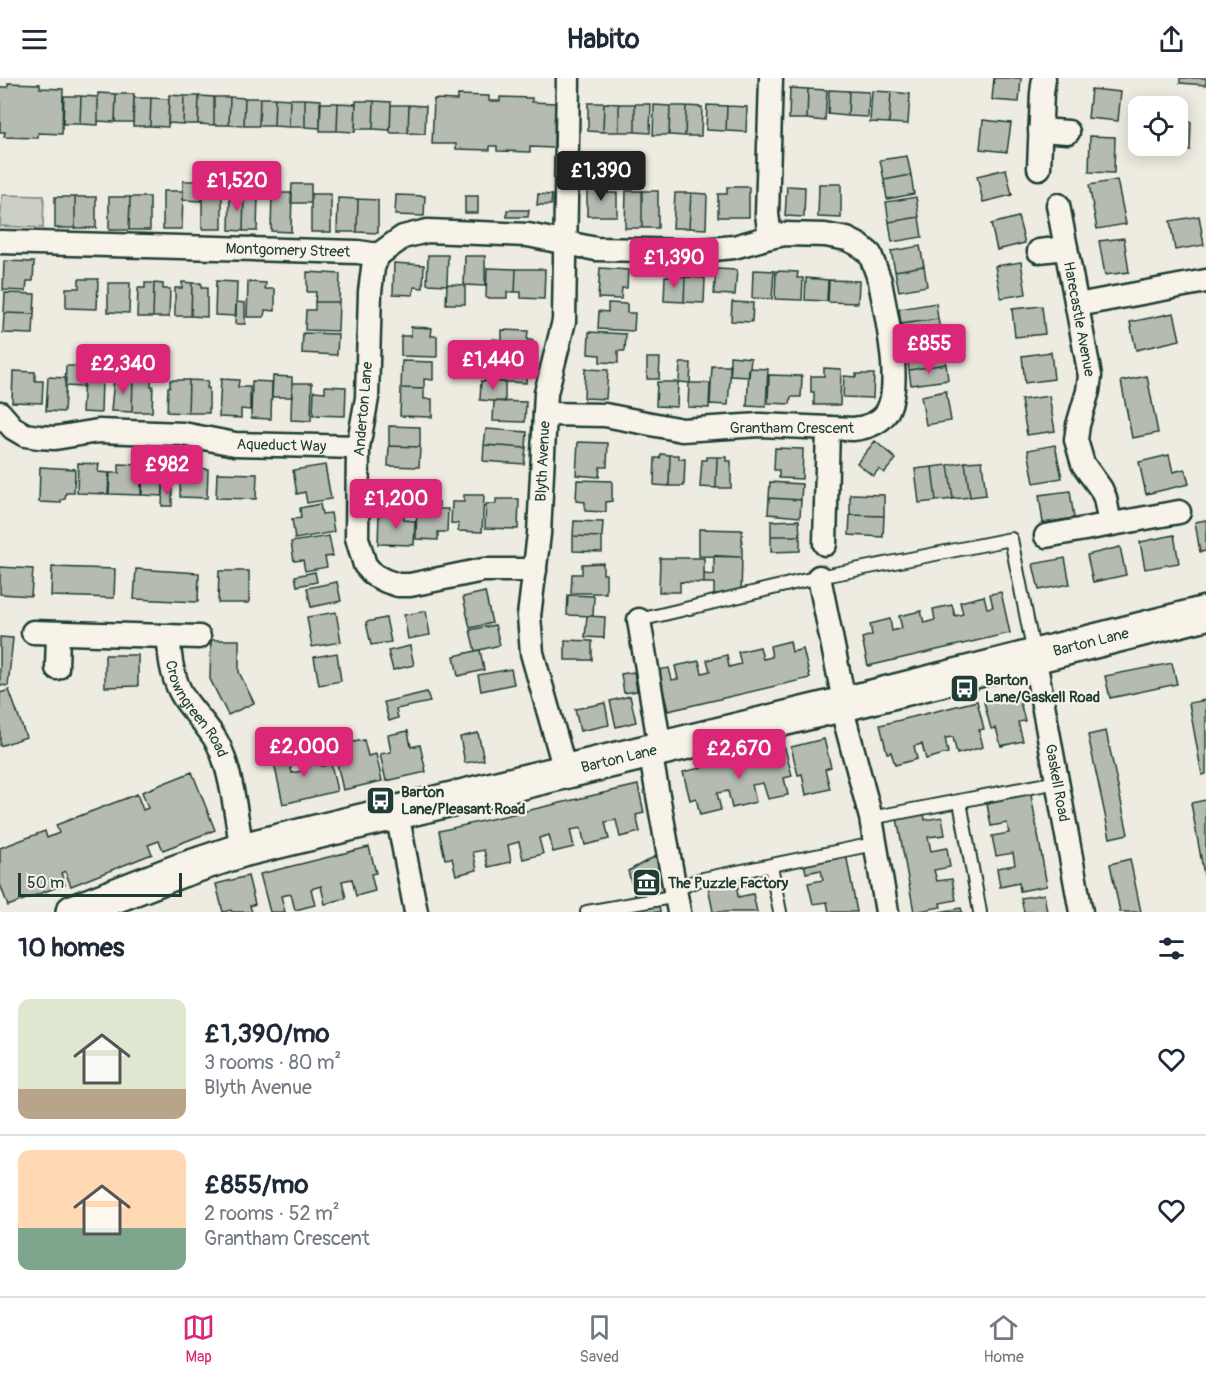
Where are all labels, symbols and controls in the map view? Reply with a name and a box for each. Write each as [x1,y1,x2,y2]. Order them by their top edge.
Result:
icon: menu [18,23,51,56]
text: Habito [566,23,640,56]
icon: share [1155,23,1188,56]
map controls [1128,96,1188,156]
button: locate [1128,96,1188,156]
pin: £1,390 [552,151,650,202]
text: £1,390 [571,158,631,183]
pin: £1,520 [188,161,286,212]
text: £1,520 [206,168,268,193]
pin: £1,390 [625,238,723,289]
street label: Montgomery Street [225,239,351,262]
text: £1,390 [644,245,704,270]
street label: Harecastle Avenue [1059,260,1099,379]
pin: £855 [893,324,965,375]
text: £855 [907,331,951,356]
pin: £1,440 [444,340,542,391]
pin: £2,340 [74,344,172,395]
text: £1,440 [462,347,524,372]
text: £2,340 [90,351,156,376]
street label: Anderton Lane [350,360,377,457]
street label: Grantham Crescent [730,419,855,438]
street label: Blyth Avenue [532,420,555,502]
street label: Aqueduct Way [236,435,327,456]
pin: £982 [131,445,203,496]
text: £982 [145,452,189,477]
pin: £1,200 [347,479,445,530]
text: £1,200 [364,486,428,511]
street label: Barton Lane [1051,624,1131,661]
street label: Crowngreen Road [161,659,232,760]
place label: Barton Lane/Gaskell Road [985,671,1100,707]
bus stop icon: Barton Lane/Gaskell Road [948,673,980,705]
pin: £2,000 [255,727,353,778]
pin: £2,670 [690,729,788,780]
text: £2,000 [269,734,339,759]
text: £2,670 [707,736,771,761]
street label: Barton Lane [579,741,660,777]
street label: Gaskell Road [1040,742,1073,823]
place label: Barton Lane/Pleasant Road [401,783,525,819]
bus stop icon: Barton Lane/Pleasant Road [364,785,396,817]
museum icon: The Puzzle Factory [631,867,663,899]
scale bar [18,870,182,898]
text: 50 m [27,873,64,893]
place label: The Puzzle Factory [667,874,789,893]
text: 10 homes [18,932,124,964]
icon: filters [1155,932,1188,965]
text: £1,390/mo [204,1018,330,1050]
icon: home [66,1023,138,1095]
icon: heart [1155,1043,1188,1076]
text: 3 rooms · 80 m² [204,1050,341,1075]
text: Blyth Avenue [204,1075,312,1100]
text: £855/mo [204,1169,308,1201]
icon: home [66,1174,138,1246]
icon: heart [1155,1194,1188,1227]
text: 2 rooms · 52 m² [204,1201,340,1226]
text: Grantham Crescent [204,1226,370,1251]
tab: Map [182,1311,215,1367]
tab: Saved [579,1311,619,1367]
tab: Home [983,1311,1024,1367]

